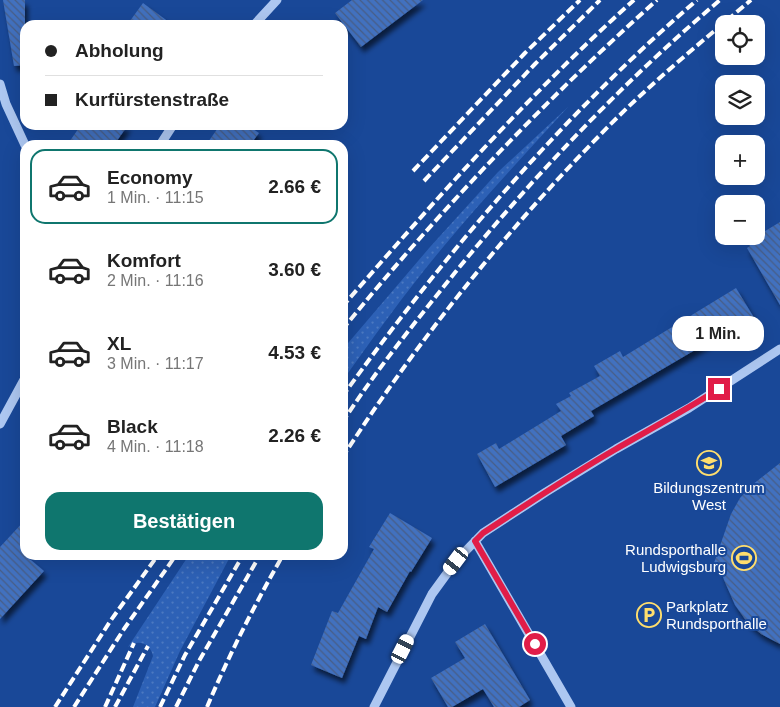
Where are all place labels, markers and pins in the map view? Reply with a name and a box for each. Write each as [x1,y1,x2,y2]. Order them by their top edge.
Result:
school or university icon: Bildungszentrum West [696,450,722,476]
place label: Bildungszentrum West [653,479,765,513]
place label: Rundsporthalle Ludwigsburg [625,541,726,575]
sports icon: Rundsporthalle Ludwigsburg [731,545,757,571]
place label: Parkplatz Rundsporthalle [666,598,767,632]
parking icon: Parkplatz Rundsporthalle [636,602,662,628]

